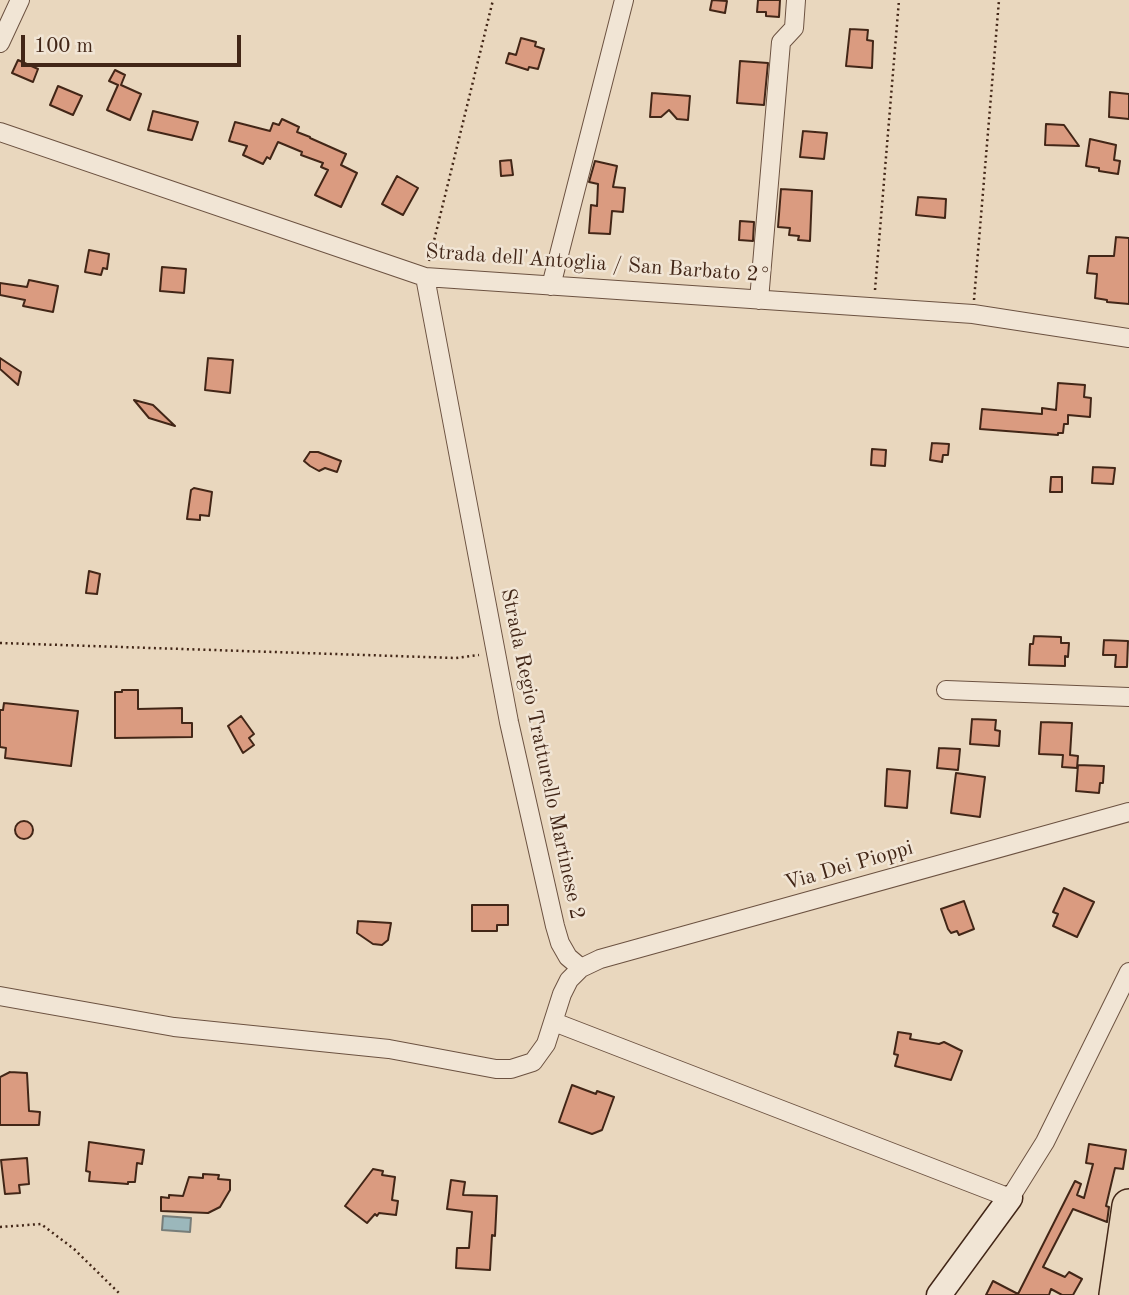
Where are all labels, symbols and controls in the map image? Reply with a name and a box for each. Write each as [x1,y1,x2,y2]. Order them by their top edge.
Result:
scale bar [24,21,245,65]
text: 100 m [34,36,93,57]
street label: Strada dell'Antoglia / San Barbato 2° [424,239,772,289]
street label: Strada Regio Tratturello Martinese 2 [495,586,589,922]
street label: Via Dei Pioppi [782,836,916,896]

